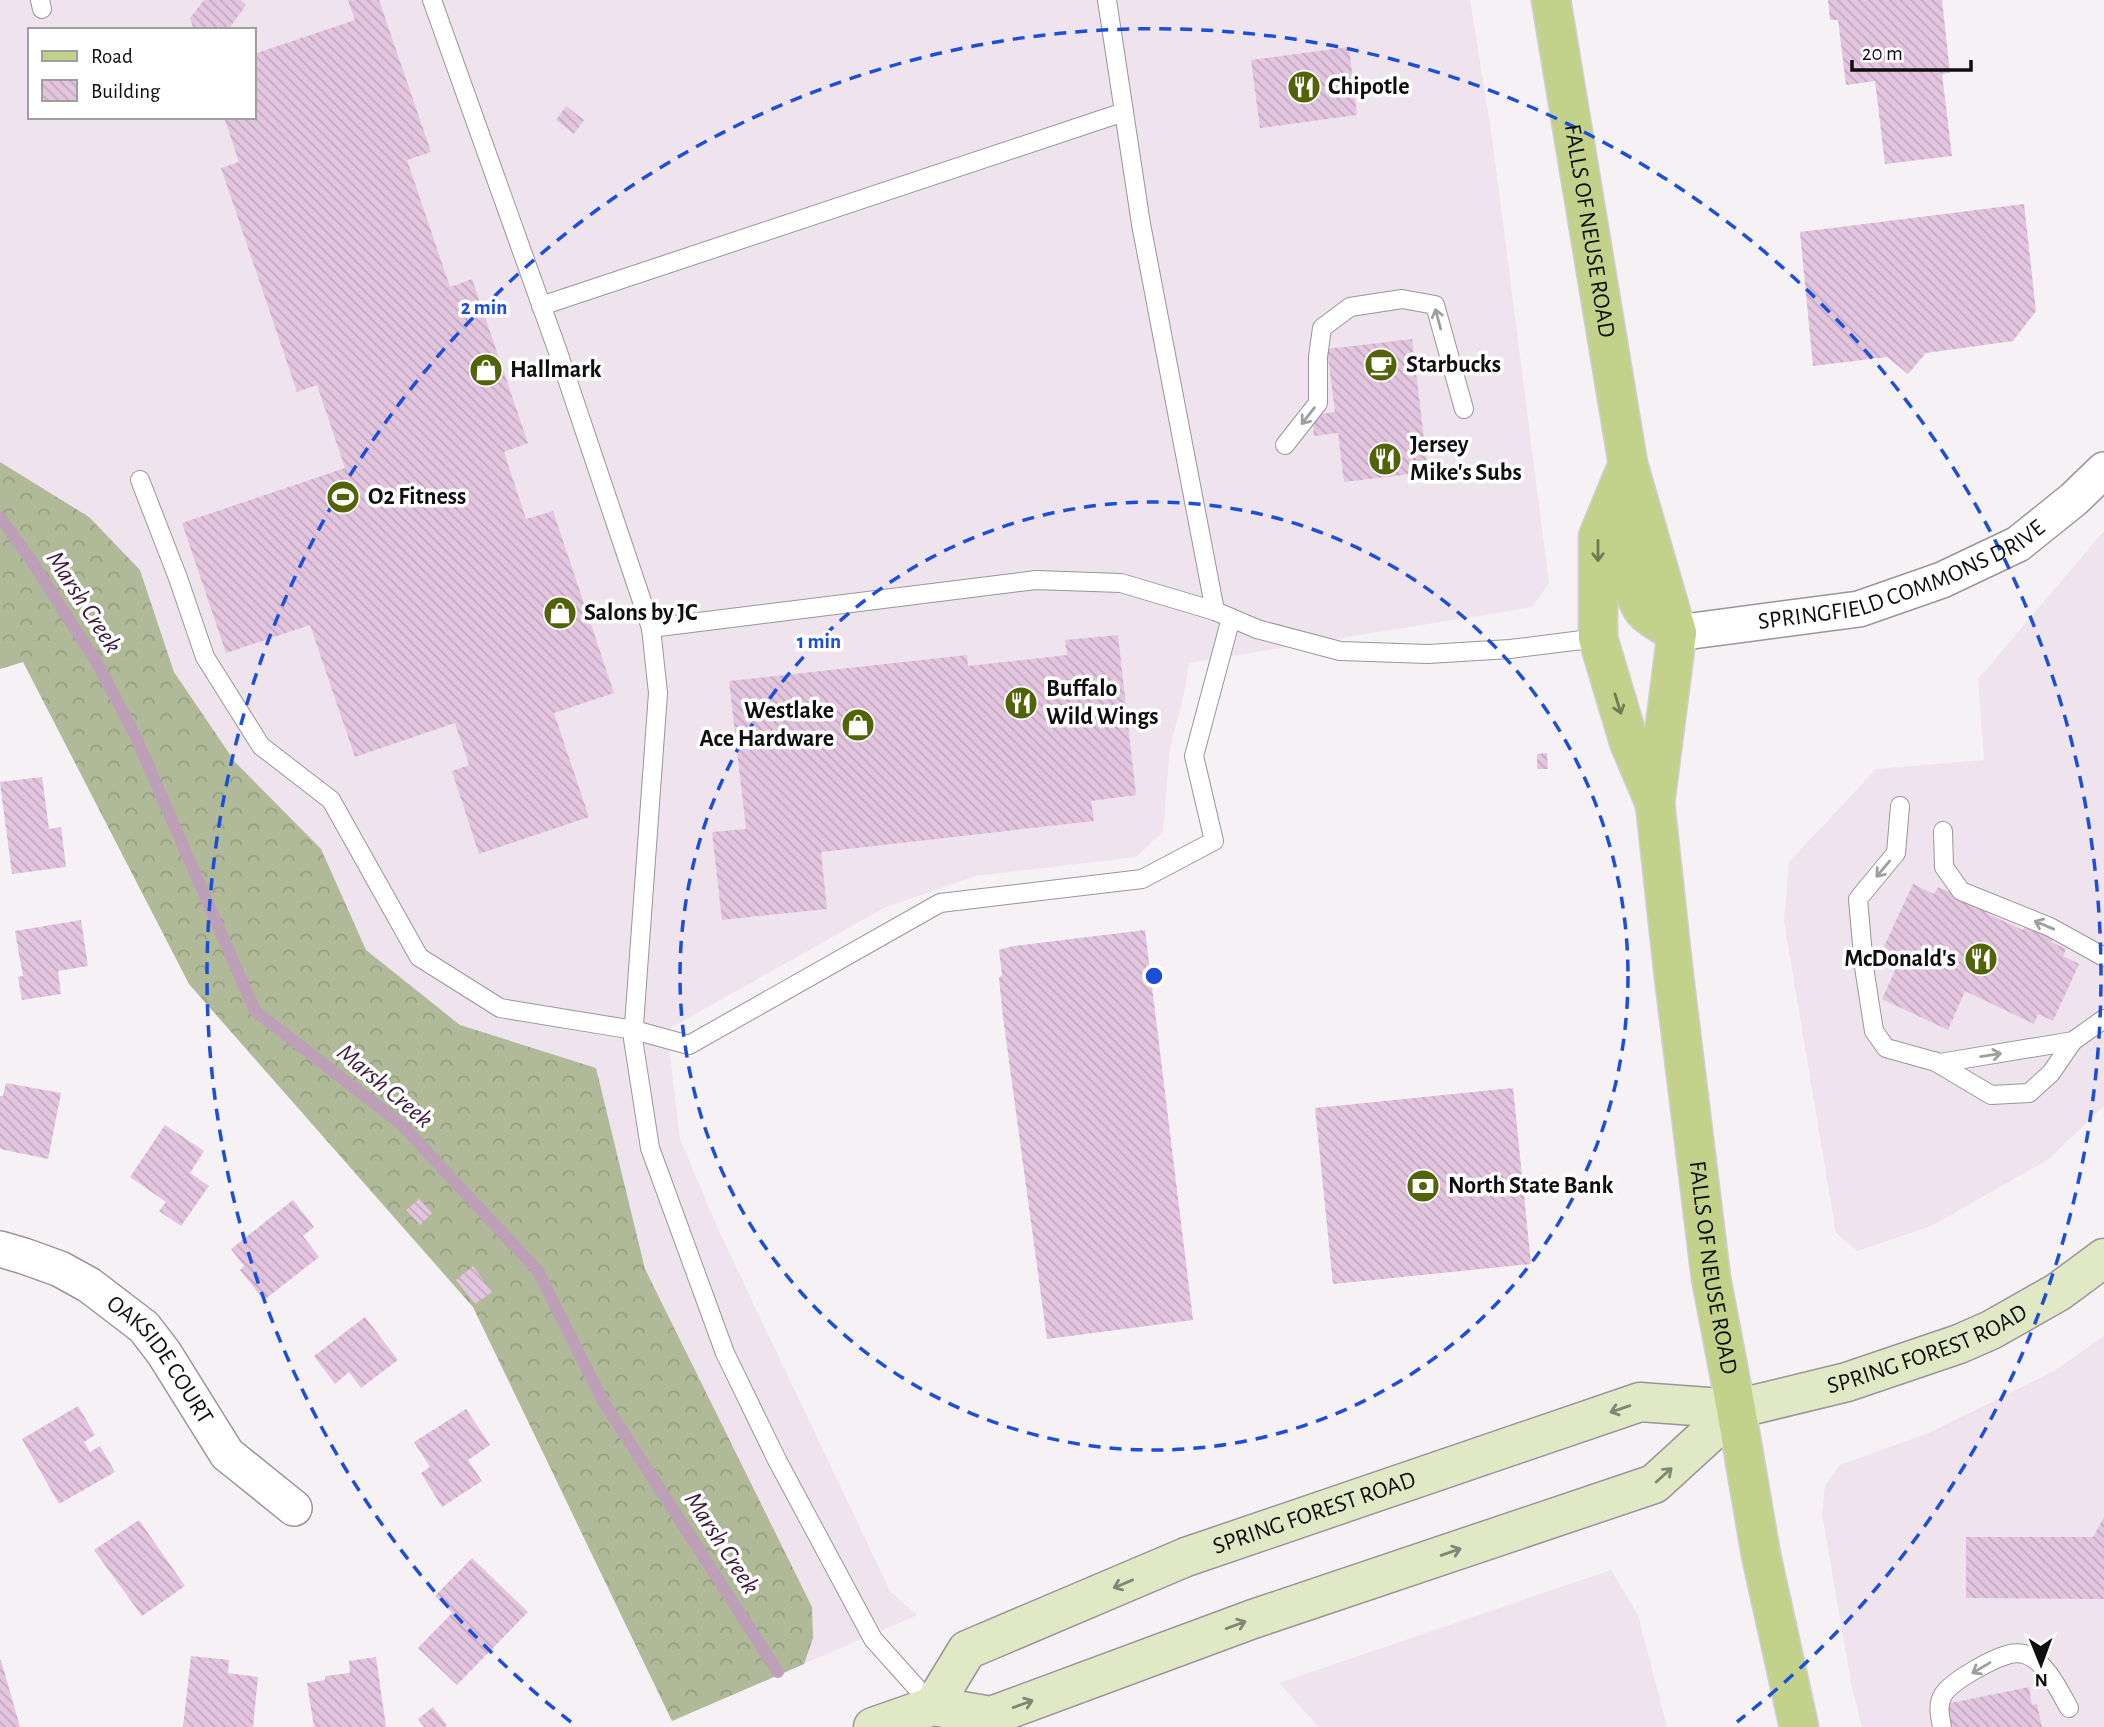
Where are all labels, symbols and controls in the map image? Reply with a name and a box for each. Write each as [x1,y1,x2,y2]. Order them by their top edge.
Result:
legend [28,28,256,119]
scale bar [1852,28,1971,72]
text: 20 m [1862,43,1903,64]
text: Road [91,46,133,67]
restaurant icon: Chipotle [1285,68,1323,106]
place label: Chipotle [1328,75,1410,99]
text: Building [91,81,161,102]
street label: FALLS OF NEUSE ROAD [1560,122,1619,339]
text: 2 min [461,297,507,318]
one-way arrow [1431,309,1444,331]
cafe icon: Starbucks [1362,346,1400,384]
shop icon: Hallmark [467,351,505,389]
place label: Starbucks [1406,353,1501,377]
place label: Hallmark [510,358,601,382]
one-way arrow [1300,406,1315,425]
place label: Jersey Mike's Subs [1410,433,1522,485]
restaurant icon: Jersey Mike's Subs [1366,440,1404,478]
sports icon: O2 Fitness [324,478,362,516]
place label: O2 Fitness [368,485,466,509]
street label: SPRINGFIELD COMMONS DRIVE [1757,515,2050,634]
one-way arrow [1591,539,1605,562]
water label: Marsh Creek [42,546,126,658]
shop icon: Salons by JC [541,594,579,632]
place label: Salons by JC [584,601,698,625]
text: 1 min [797,631,841,652]
place label: Buffalo Wild Wings [1046,677,1158,729]
restaurant icon: Buffalo Wild Wings [1002,684,1040,722]
one-way arrow [1612,692,1625,714]
place label: Westlake Ace Hardware [700,699,834,751]
shop icon: Westlake Ace Hardware [839,706,877,744]
one-way arrow [1875,860,1891,878]
one-way arrow [2034,918,2055,931]
restaurant icon: McDonald's [1962,940,2000,978]
place label: McDonald's [1844,947,1956,971]
centre of rings [1142,964,1166,988]
water label: Marsh Creek [332,1039,438,1133]
one-way arrow [1979,1048,2002,1061]
street label: FALLS OF NEUSE ROAD [1685,1159,1741,1376]
bank icon: North State Bank [1404,1167,1442,1205]
place label: North State Bank [1448,1174,1613,1198]
street label: OAKSIDE COURT [102,1291,217,1429]
street label: SPRING FOREST ROAD [1825,1300,2031,1398]
one-way arrow [1610,1404,1632,1416]
one-way arrow [1655,1467,1673,1483]
street label: SPRING FOREST ROAD [1210,1468,1419,1559]
water label: Marsh Creek [680,1487,764,1599]
one-way arrow [1440,1545,1462,1557]
one-way arrow [1113,1578,1134,1591]
one-way arrow [1224,1618,1246,1630]
north arrow [2006,1629,2076,1699]
one-way arrow [1972,1661,1992,1675]
text: N [2034,1670,2048,1689]
one-way arrow [1011,1697,1033,1709]

